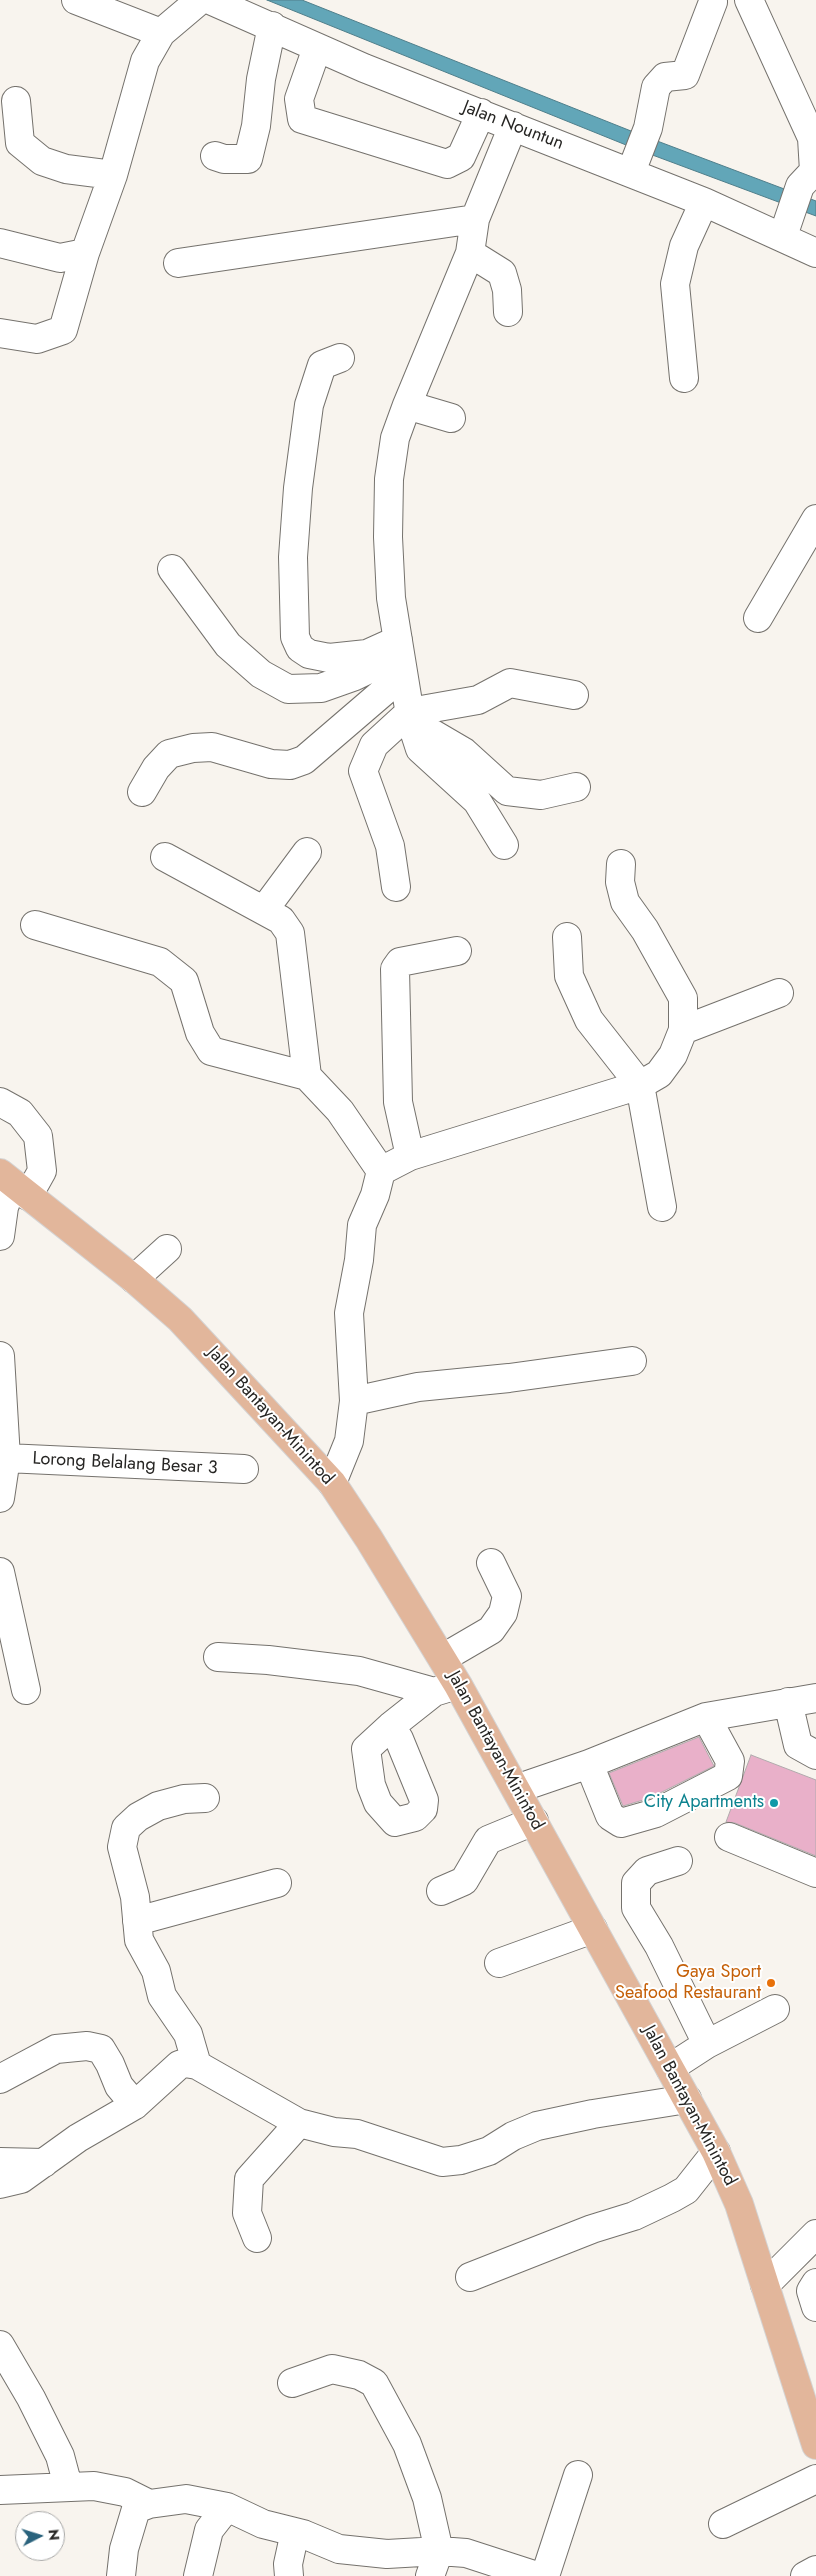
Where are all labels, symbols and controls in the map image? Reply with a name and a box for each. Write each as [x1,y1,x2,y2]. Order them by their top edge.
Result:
street label: Jalan Nountun [459,97,567,155]
street label: Jalan Bantayan-Minintod [202,1342,338,1490]
street label: Lorong Belalang Besar 3 [32,1448,218,1480]
street label: Jalan Bantayan-Minintod [442,1668,548,1834]
place label: City Apartments [644,1792,764,1814]
marker: City Apartments [768,1797,780,1809]
place label: Gaya Sport Seafood Restaurant [615,1962,761,2005]
marker: Gaya Sport Seafood Restaurant [765,1977,777,1989]
street label: Jalan Bantayan-Minintod [638,2022,740,2190]
north arrow [15,2511,65,2561]
text: N [43,2528,64,2541]

